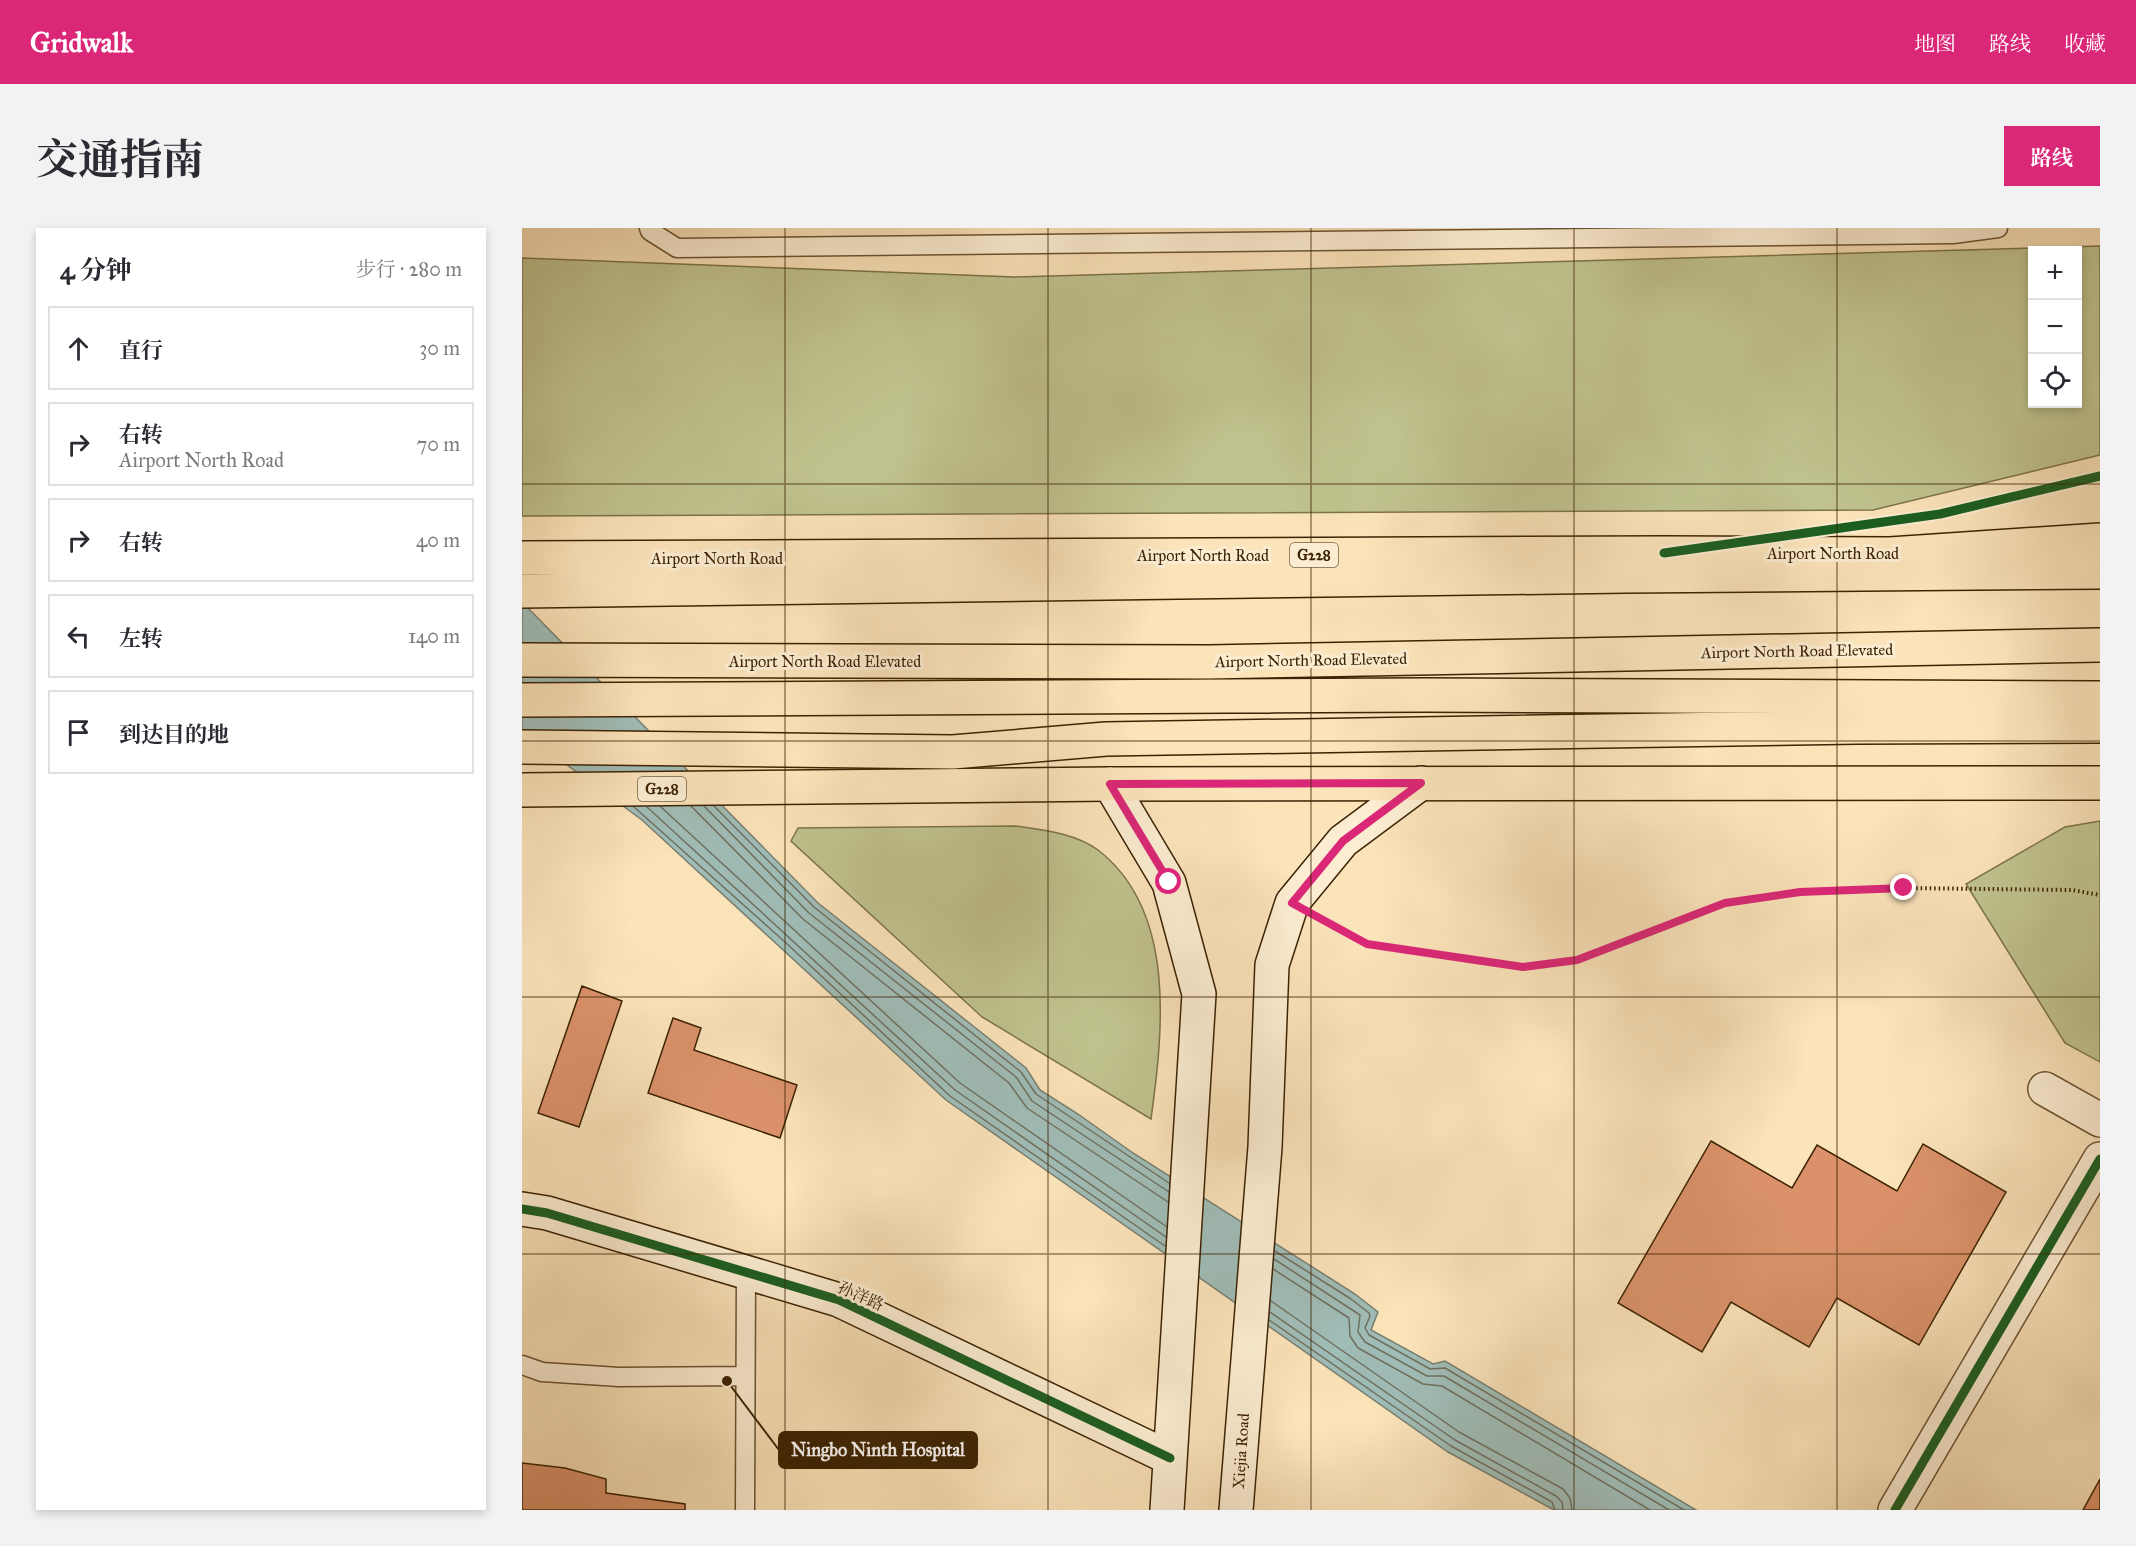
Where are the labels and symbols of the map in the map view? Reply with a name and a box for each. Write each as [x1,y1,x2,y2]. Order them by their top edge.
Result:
road number: G228 [1290,543,1338,567]
street label: Airport North Road [1766,544,1899,563]
street label: Airport North Road [1136,546,1269,565]
street label: Airport North Road [650,549,783,568]
street label: Airport North Road Elevated [1700,640,1893,662]
street label: Airport North Road Elevated [1214,649,1407,671]
street label: Airport North Road Elevated [728,652,921,671]
road number: G228 [638,777,686,801]
route start [1155,868,1181,894]
route end [1890,874,1916,900]
street label: 孙洋路 [835,1278,887,1314]
street label: Xiejia Road [1229,1412,1253,1490]
callout: Ningbo Ninth Hospital [779,1432,977,1468]
text: Ningbo Ninth Hospital [791,1439,966,1462]

